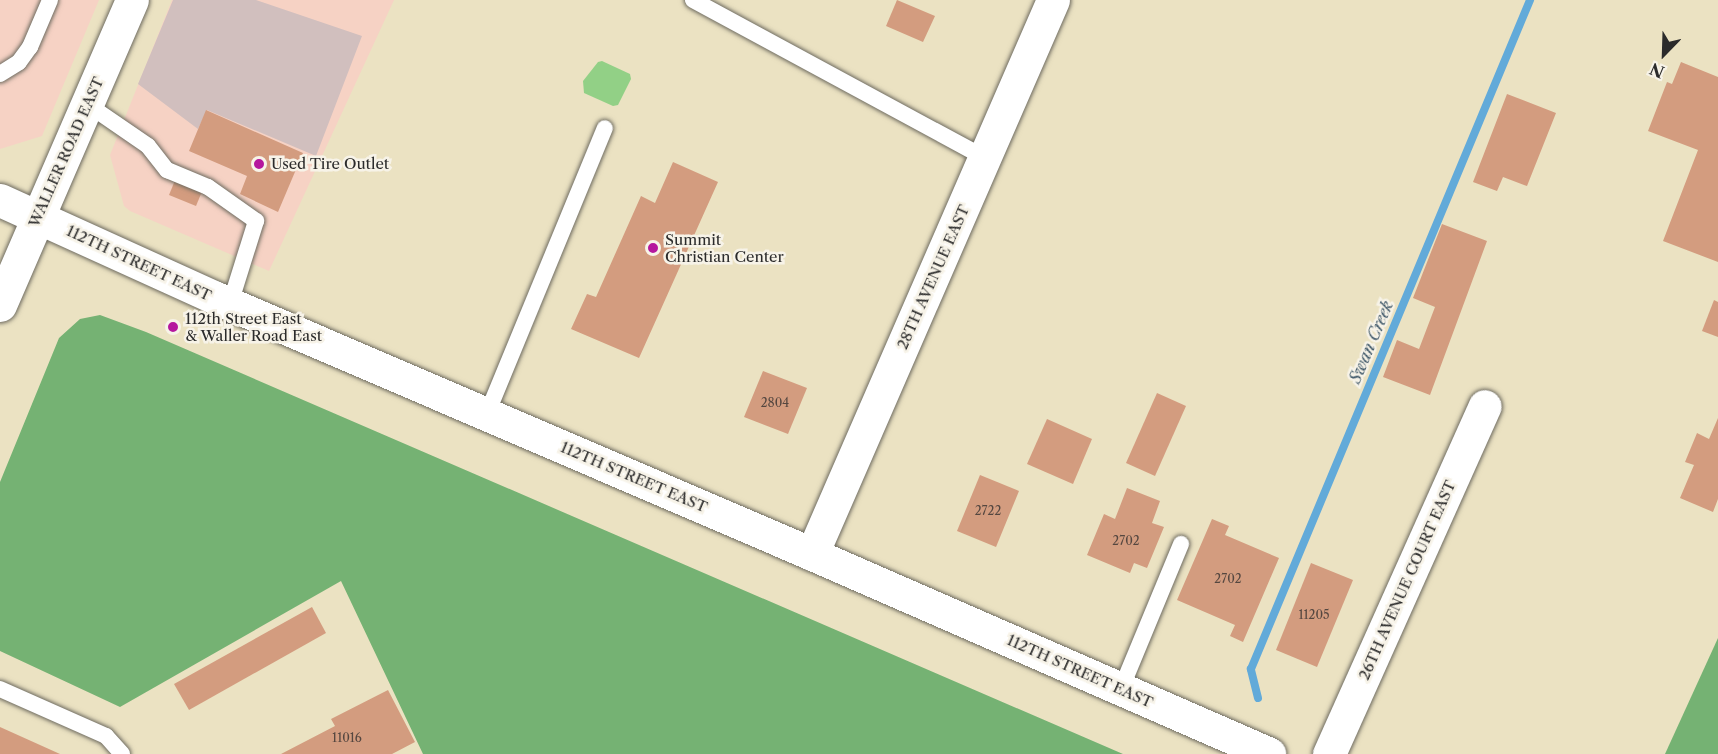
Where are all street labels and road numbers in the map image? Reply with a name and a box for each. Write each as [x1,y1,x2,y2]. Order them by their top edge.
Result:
street label: WALLER ROAD EAST [25,74,107,230]
street label: 28TH AVENUE EAST [893,202,973,352]
street label: 112TH STREET EAST [64,221,214,305]
street label: 112TH STREET EAST [558,438,710,516]
street label: 26TH AVENUE COURT EAST [1355,477,1459,683]
street label: 112TH STREET EAST [1004,631,1156,711]

